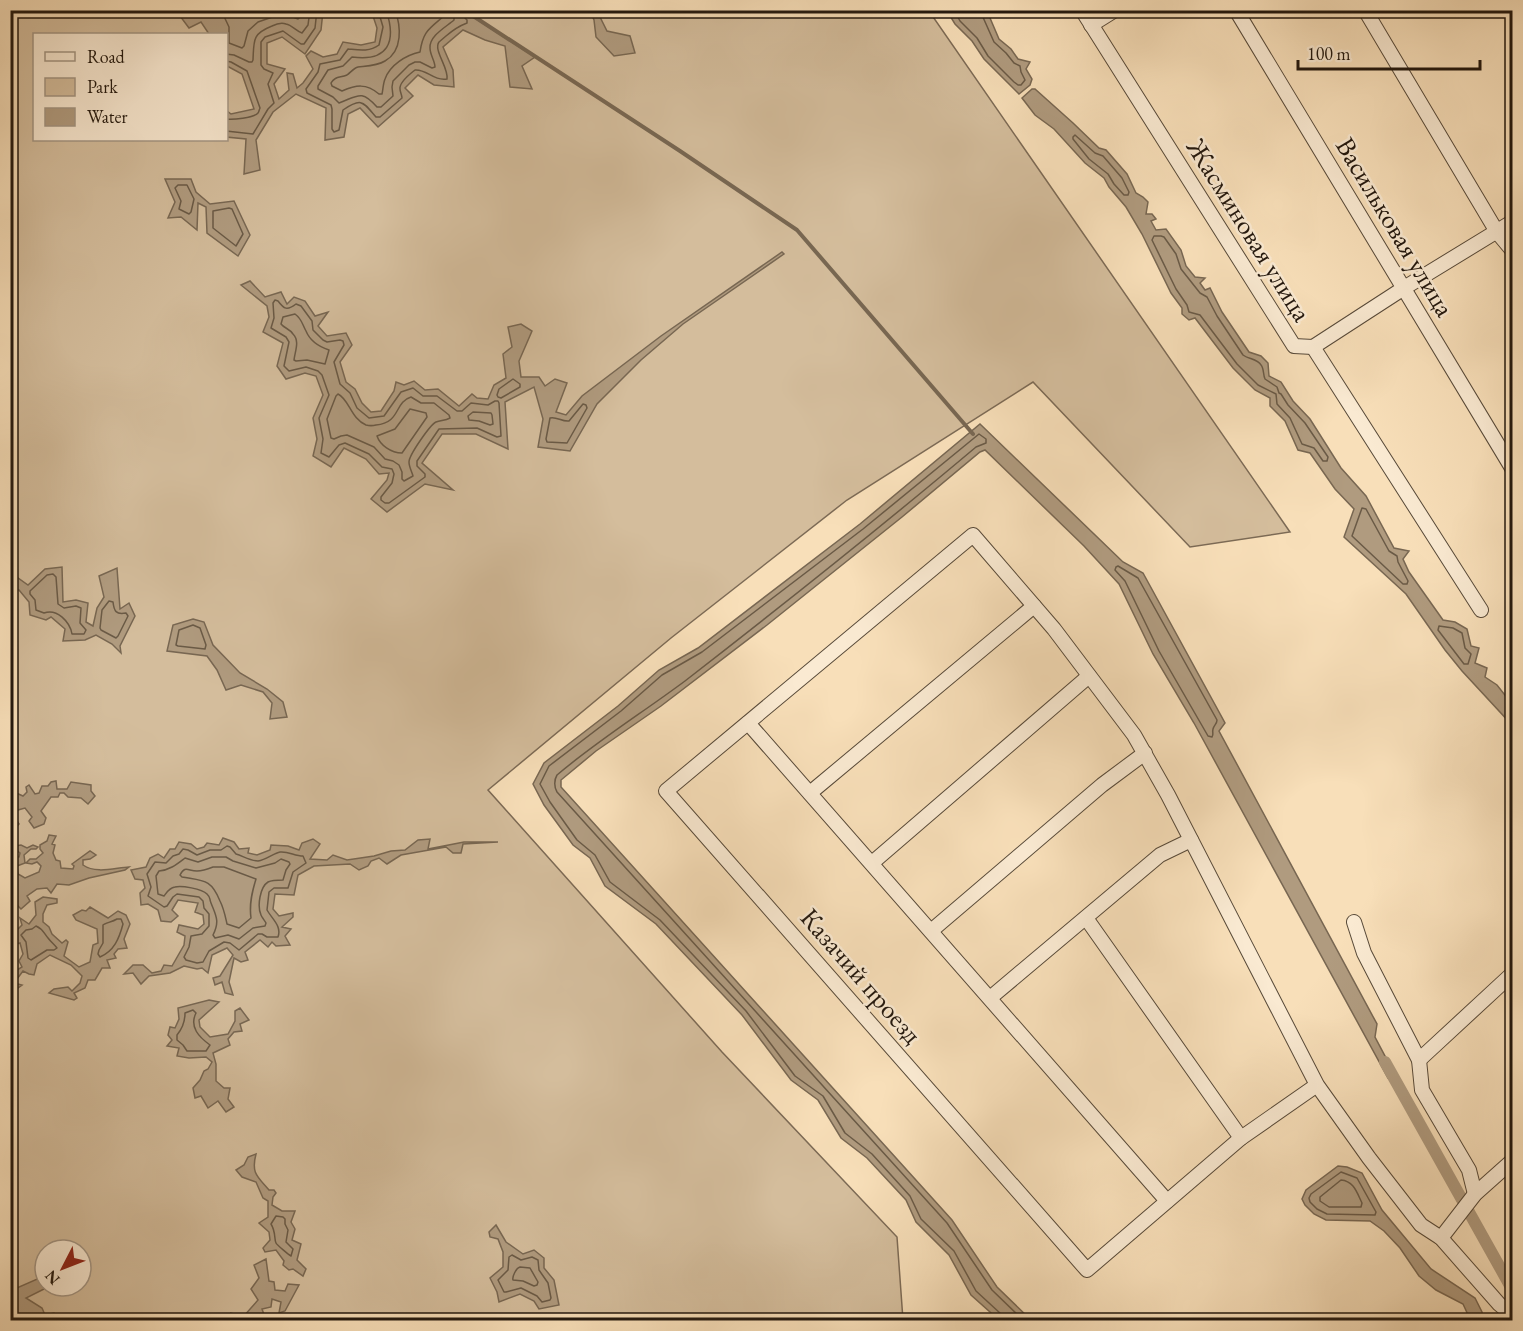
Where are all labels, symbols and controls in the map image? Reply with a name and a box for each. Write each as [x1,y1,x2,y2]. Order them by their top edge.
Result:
legend [33,33,228,141]
scale bar [1298,33,1480,71]
text: 100 m [1307,42,1351,65]
text: Road [87,45,126,68]
text: Park [87,75,118,98]
text: Water [87,105,128,128]
street label: Жасминовая улица [1179,131,1320,328]
street label: Васильковая улица [1328,131,1463,323]
street label: Казачий проезд [793,901,930,1051]
north arrow [33,1238,93,1298]
text: N [40,1266,64,1290]

